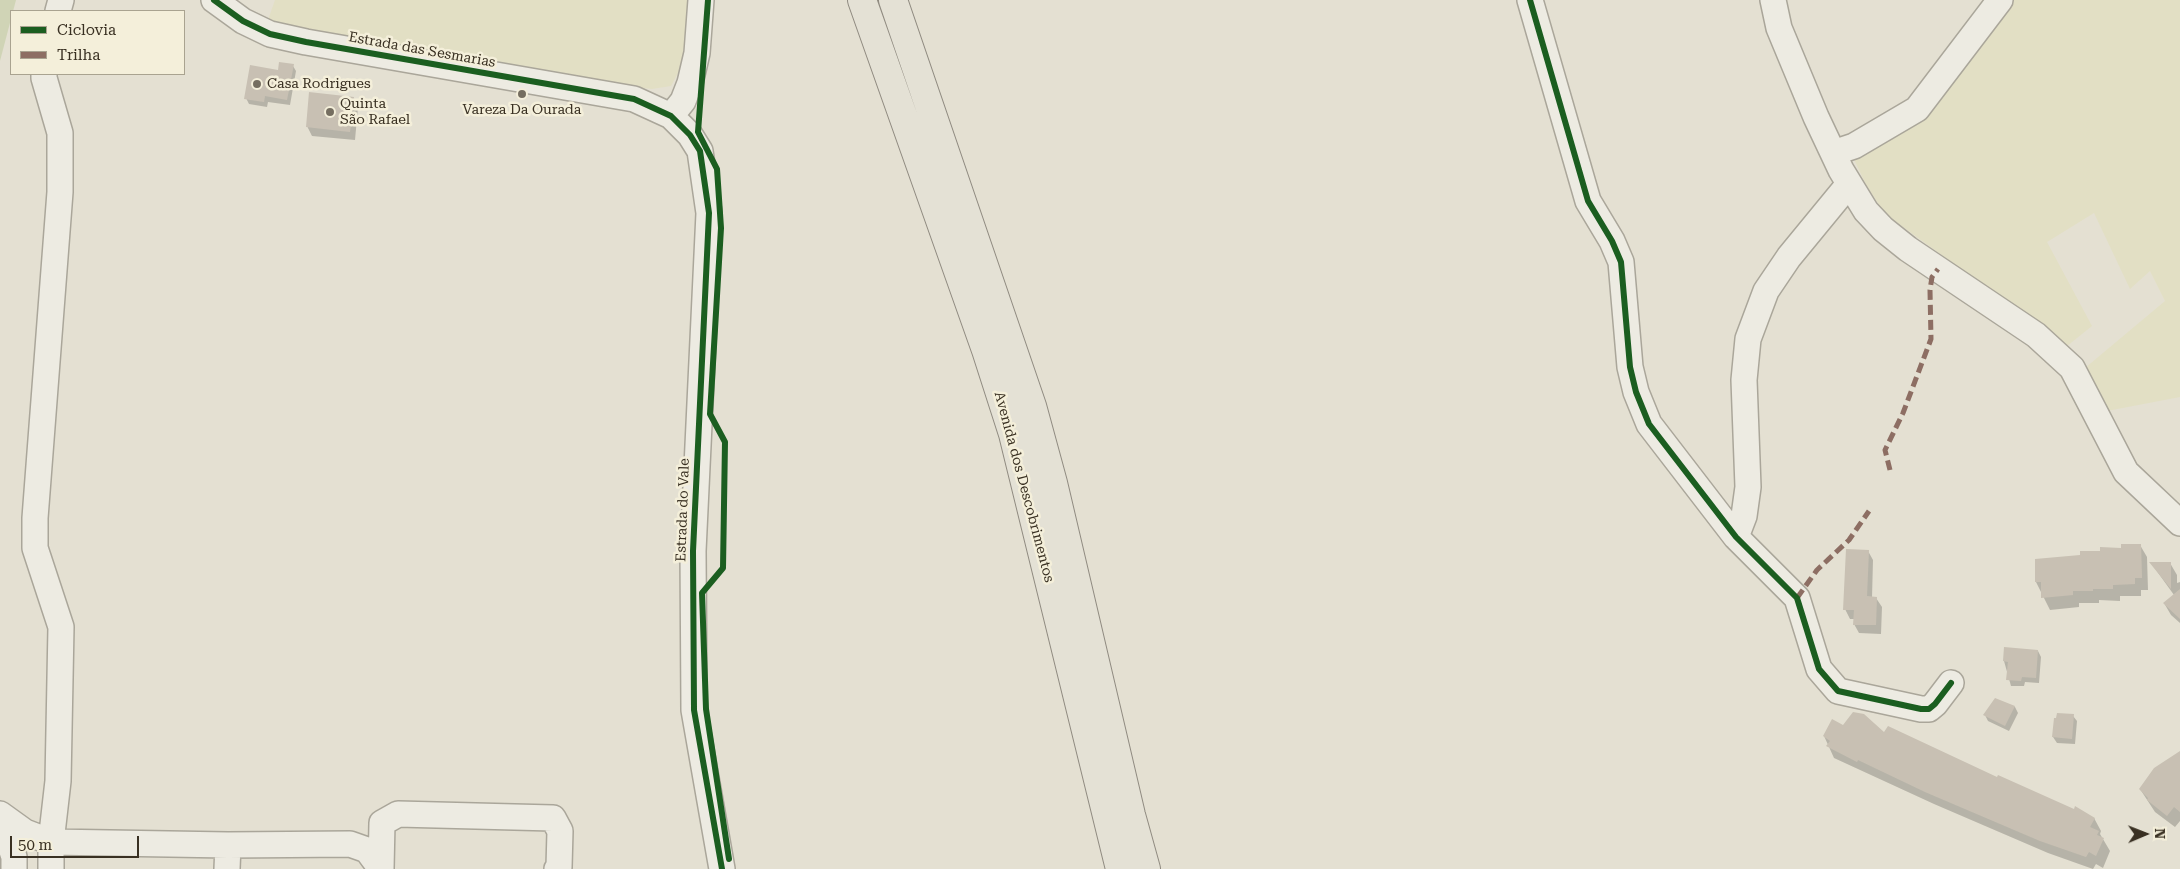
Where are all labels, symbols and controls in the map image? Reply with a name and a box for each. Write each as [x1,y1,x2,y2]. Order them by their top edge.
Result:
legend [10,10,185,75]
text: Ciclovia [57,21,116,39]
street label: Estrada das Sesmarias [347,29,497,71]
text: Trilha [57,46,100,64]
place label: Casa Rodrigues [267,76,371,92]
marker: Casa Rodrigues [251,78,263,90]
marker: Vareza Da Ourada [516,88,528,100]
place label: Quinta São Rafael [340,96,410,128]
place label: Vareza Da Ourada [463,102,581,118]
marker: Quinta São Rafael [324,106,336,118]
street label: Avenida dos Descobrimentos [990,390,1058,584]
street label: Estrada do Vale [673,458,693,562]
north arrow [2120,809,2170,859]
scale bar [12,826,141,858]
text: N [2152,828,2168,839]
text: 50 m [18,836,52,854]

